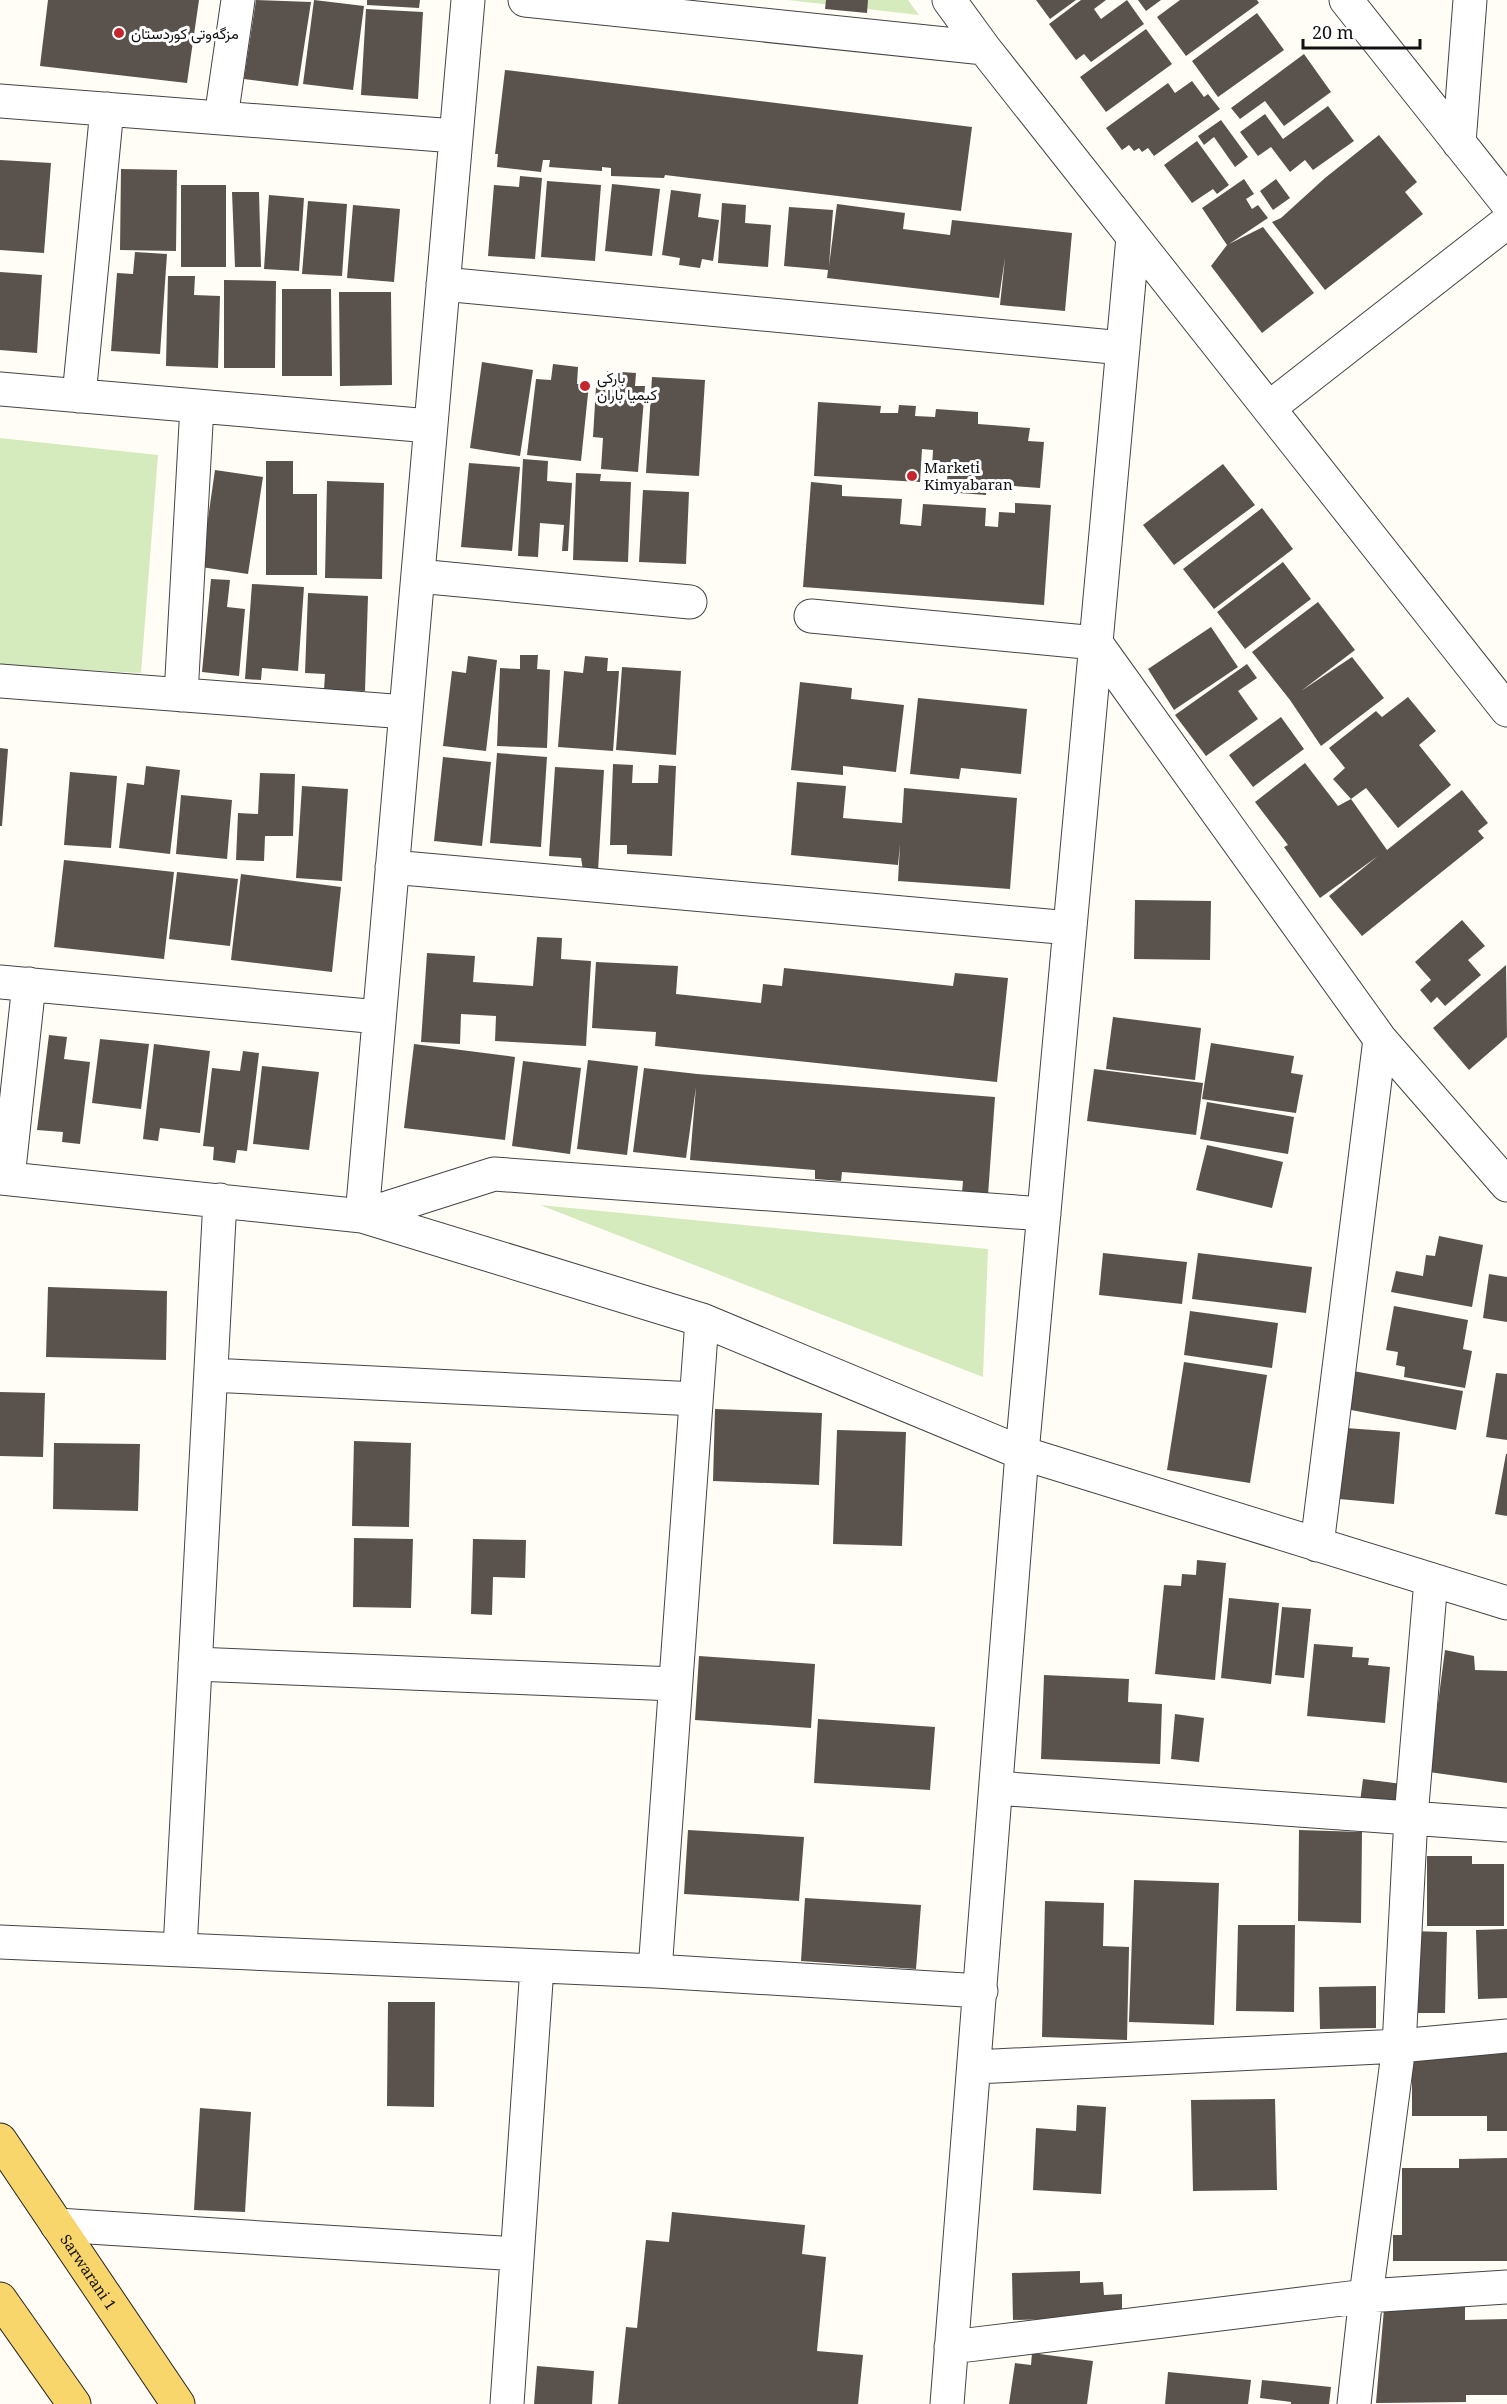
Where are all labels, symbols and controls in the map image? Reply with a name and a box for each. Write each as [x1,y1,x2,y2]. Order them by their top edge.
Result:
scale bar [1303,12,1420,50]
text: 20 m [1312,20,1354,44]
place label: مزگەوتی کوردستان [131,23,239,44]
marker: مزگەوتی کوردستان [112,26,126,40]
place label: باركى كيميا باران [597,367,657,404]
marker: باركى كيميا باران [578,379,592,393]
place label: Marketi Kimyabaran [924,457,1013,494]
marker: Marketi Kimyabaran [905,469,919,483]
street label: Sarwarani 1 [56,2230,122,2314]

